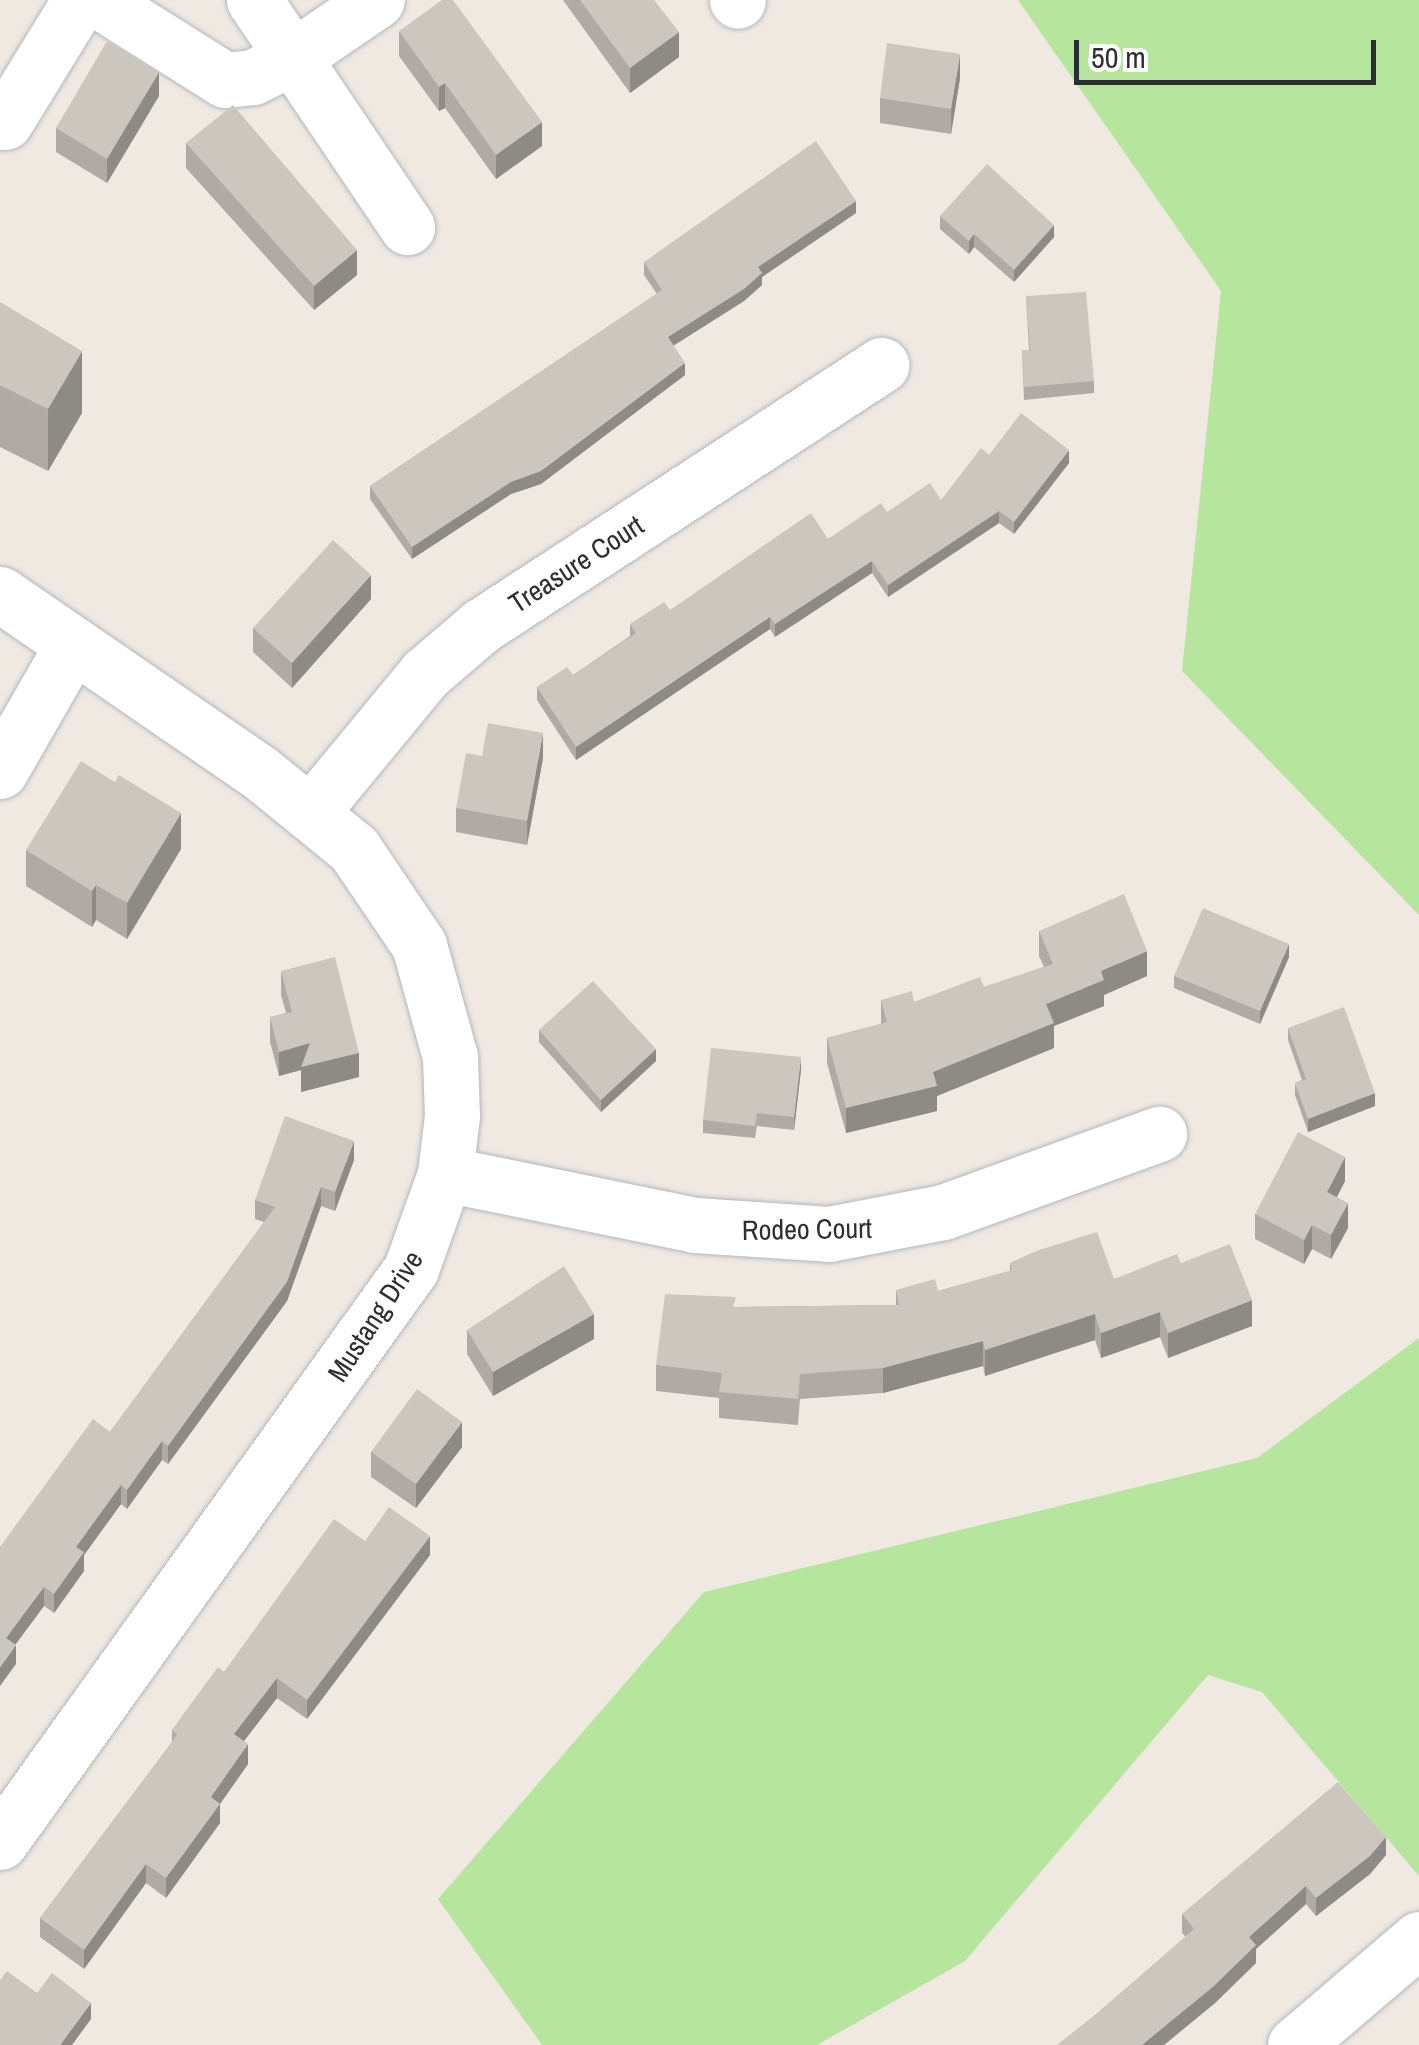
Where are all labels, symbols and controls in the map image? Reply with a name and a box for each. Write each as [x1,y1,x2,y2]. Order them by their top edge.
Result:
scale bar [1079,20,1382,82]
text: 50 m [1091,37,1146,77]
street label: Treasure Court [502,508,650,620]
street label: Rodeo Court [742,1211,872,1247]
street label: Mustang Drive [320,1244,430,1388]

